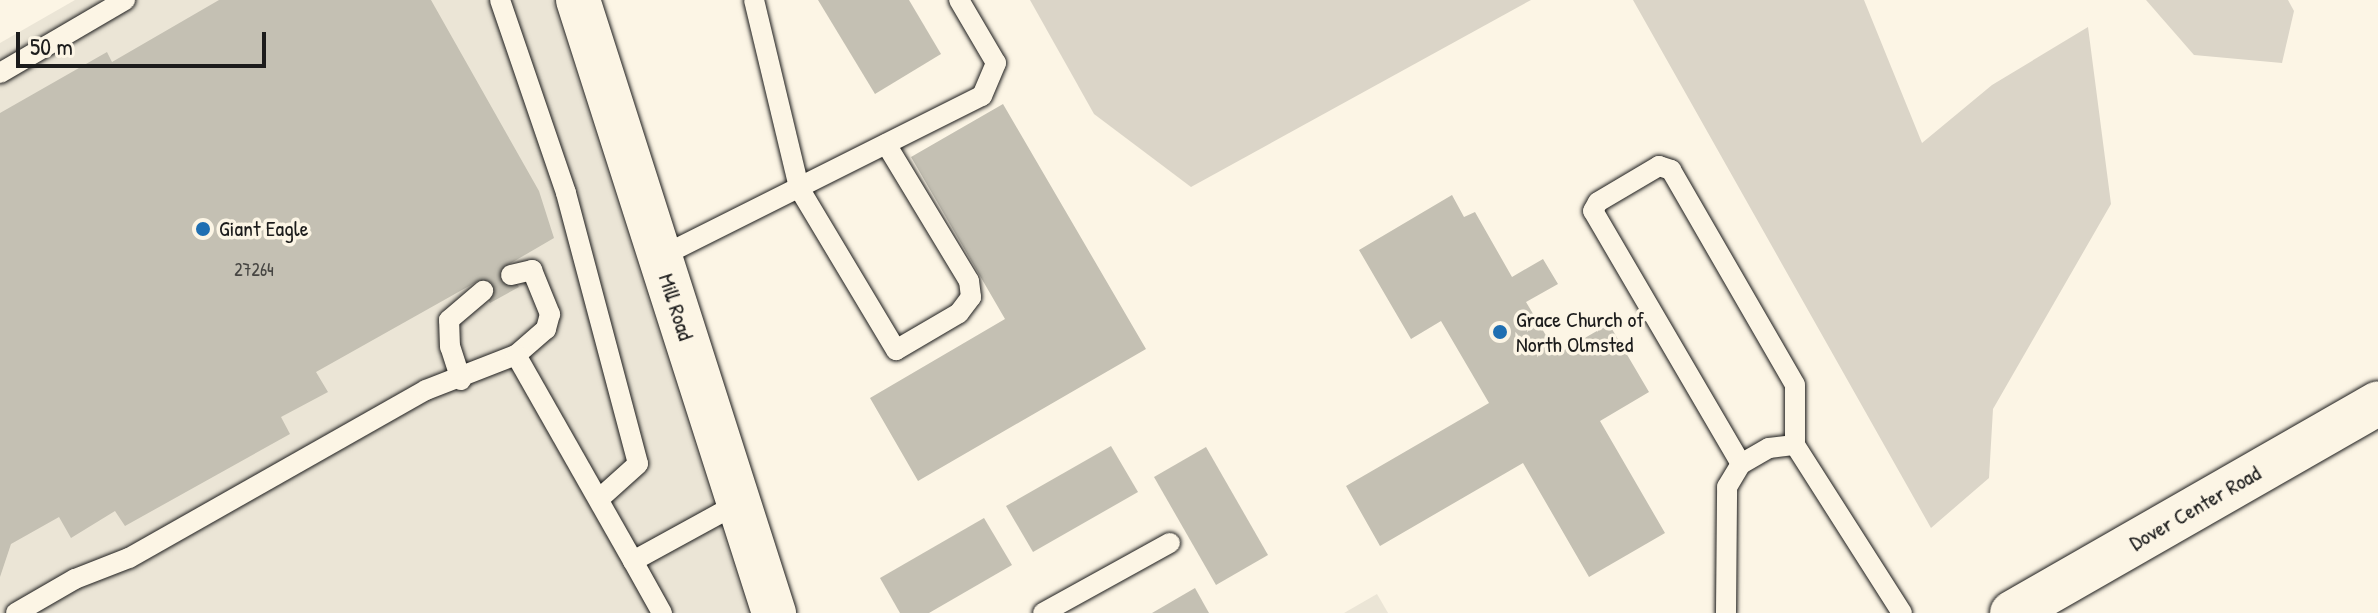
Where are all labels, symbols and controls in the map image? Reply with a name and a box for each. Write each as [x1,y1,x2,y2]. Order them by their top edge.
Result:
scale bar [20,16,270,66]
text: 50 m [30,30,73,62]
place label: Giant Eagle [219,216,308,242]
marker: Giant Eagle [194,220,212,238]
house number: 27264 [234,259,274,281]
street label: Mill Road [653,270,699,344]
place label: Grace Church of North Olmsted [1516,306,1644,358]
marker: Grace Church of North Olmsted [1491,323,1509,341]
street label: Dover Center Road [2125,460,2265,556]

